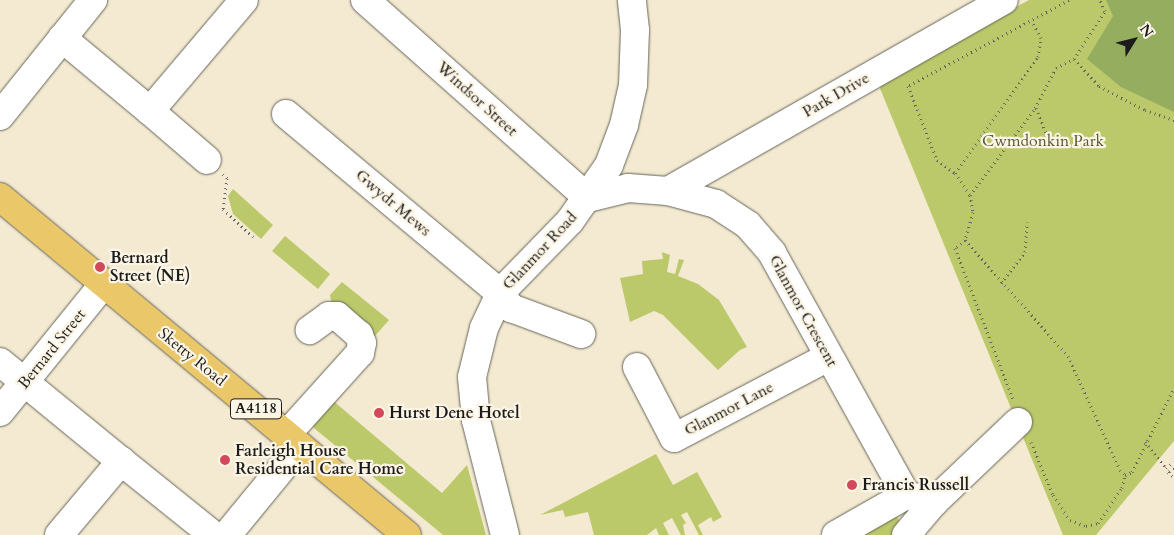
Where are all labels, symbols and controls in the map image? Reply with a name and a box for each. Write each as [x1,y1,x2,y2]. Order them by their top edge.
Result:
north arrow [1109,15,1159,65]
text: N [1135,20,1158,41]
street label: Windsor Street [433,58,521,140]
street label: Park Drive [799,68,873,122]
park label: Cwmdonkin Park [982,131,1104,151]
street label: Gwydr Mews [351,166,435,240]
street label: Glanmor Road [499,208,581,294]
place label: Bernard Street (NE) [110,248,190,286]
street label: Glanmor Crescent [764,252,842,370]
marker: Bernard Street (NE) [94,261,106,273]
street label: Bernard Street [14,305,90,393]
street label: Sketty Road [154,324,230,390]
street label: Glanmor Lane [681,378,777,440]
road number: A4118 [230,396,282,422]
place label: Hurst Dene Hotel [389,403,520,423]
marker: Hurst Dene Hotel [373,407,385,419]
place label: Farleigh House Residential Care Home [235,441,404,479]
marker: Farleigh House Residential Care Home [219,454,231,466]
place label: Francis Russell [862,475,969,495]
marker: Francis Russell [846,479,858,491]

